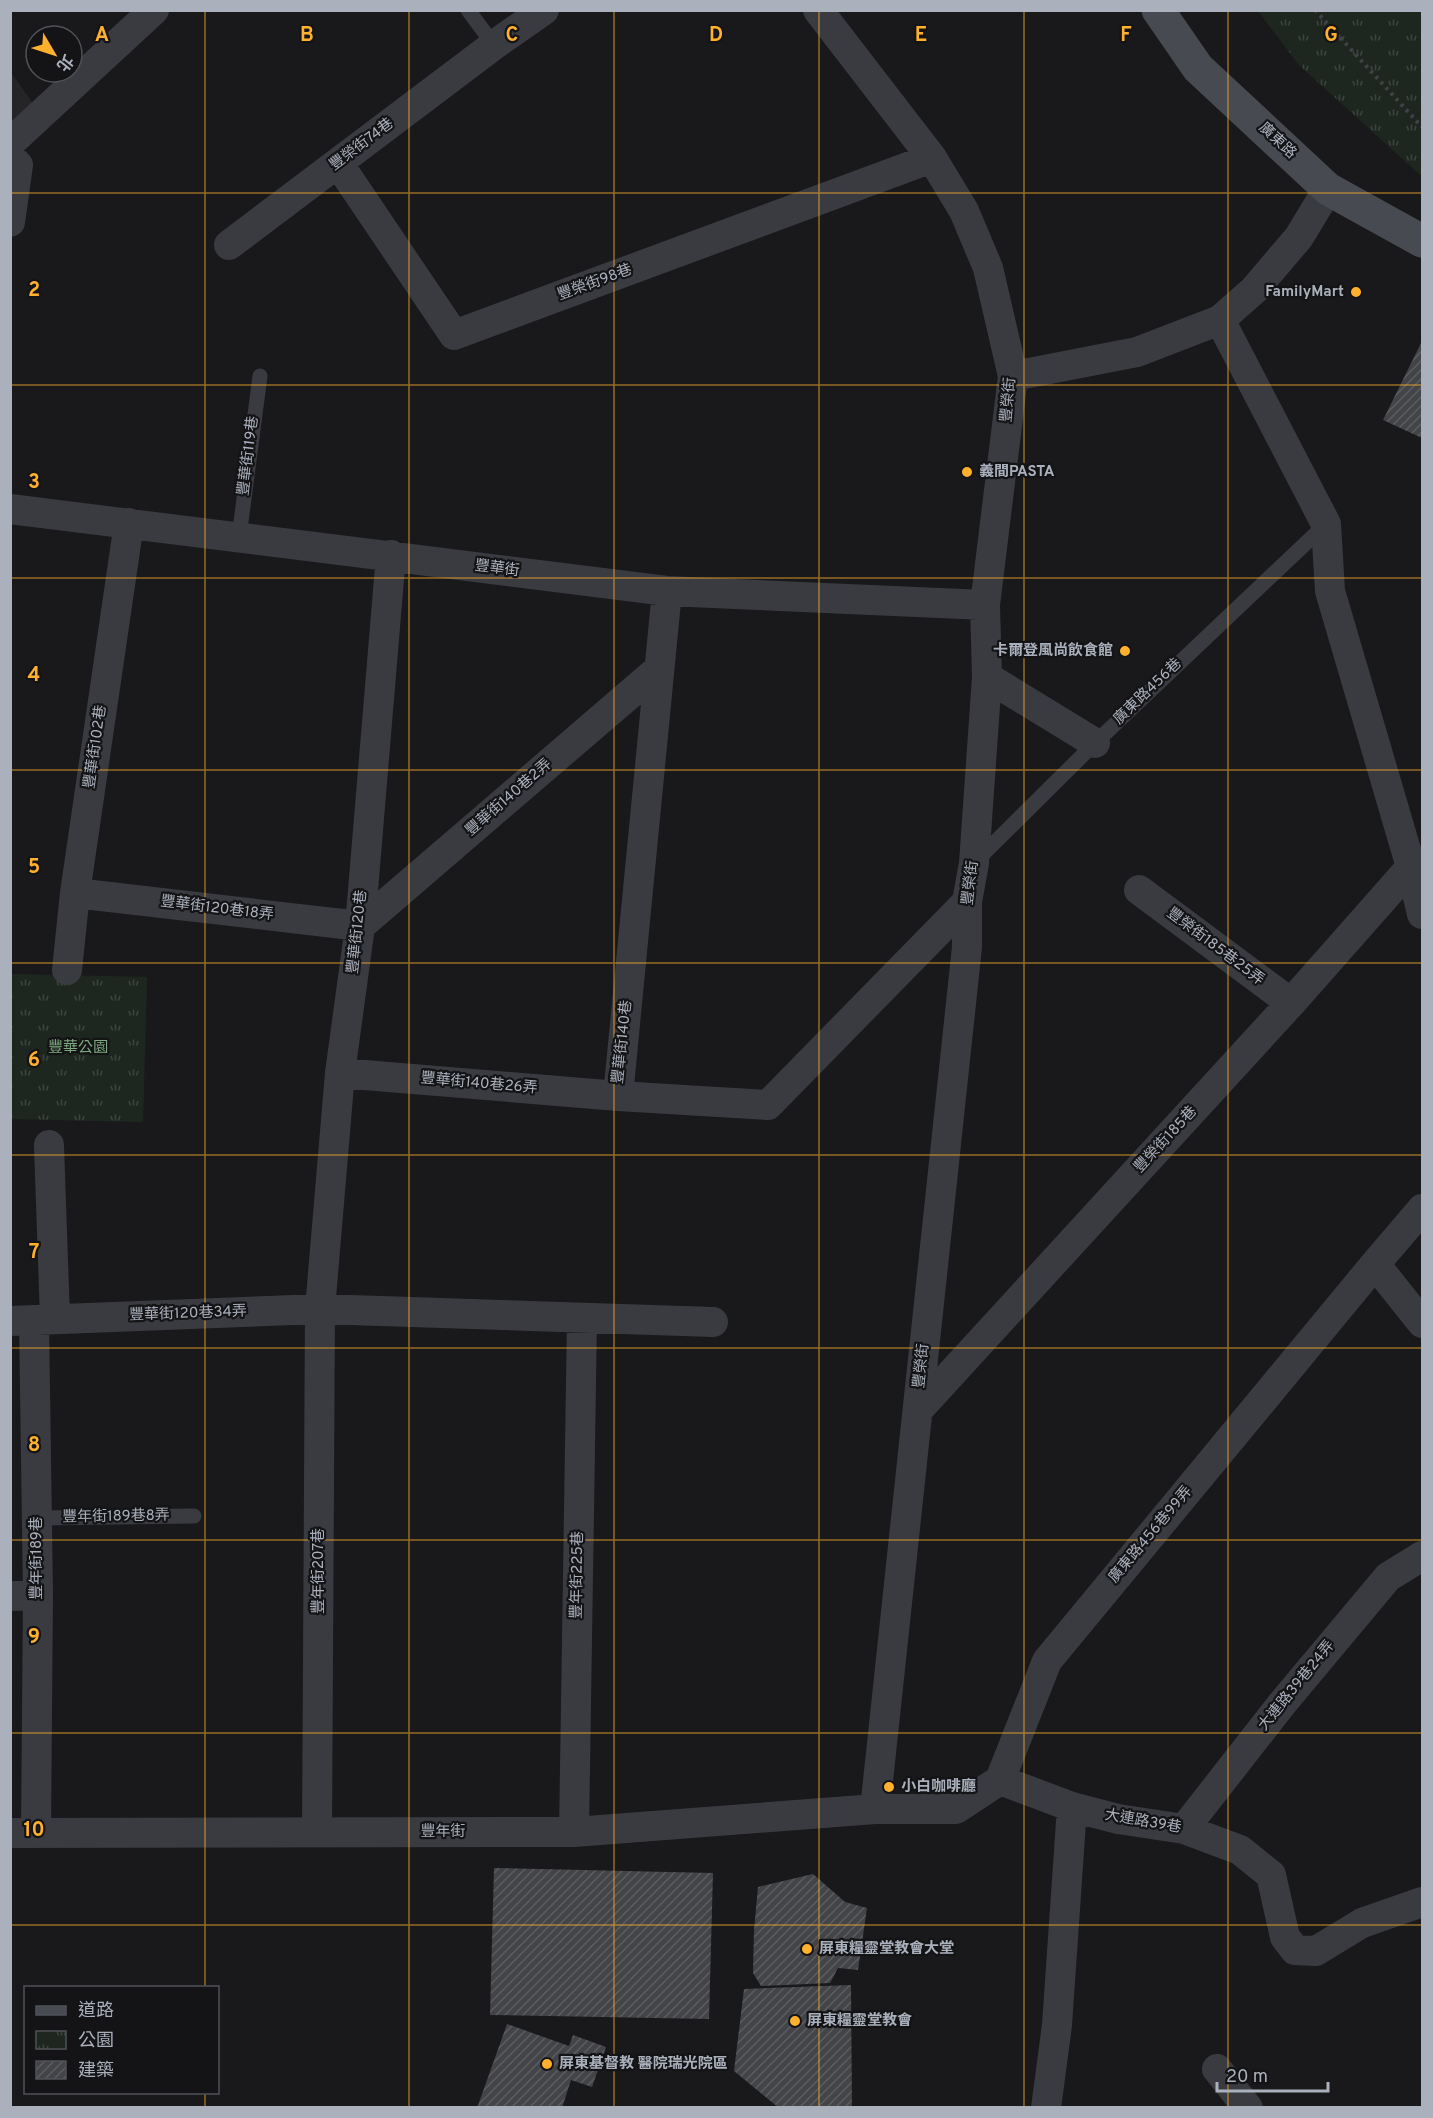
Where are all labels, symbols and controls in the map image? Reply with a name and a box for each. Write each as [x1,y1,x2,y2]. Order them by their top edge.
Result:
text: A [95,23,109,49]
text: B [300,23,314,49]
text: C [506,23,518,49]
text: D [709,23,723,49]
text: E [915,23,927,49]
text: F [1120,23,1132,49]
text: G [1324,23,1338,49]
north arrow [24,24,84,84]
text: 北 [51,50,77,75]
street label: 豐榮街74巷 [326,115,398,175]
street label: 廣東路 [1254,119,1300,163]
street label: 豐榮街98巷 [555,261,635,305]
text: 2 [28,278,40,304]
place label: FamilyMart [1265,283,1344,302]
marker: FamilyMart [1349,285,1363,299]
street label: 豐榮街 [998,377,1020,423]
street label: 豐華街119巷 [235,415,263,497]
place label: 義間PASTA [979,463,1055,482]
marker: 義間PASTA [960,465,974,479]
text: 3 [28,470,40,496]
street label: 豐華街 [474,557,520,581]
place label: 卡爾登風尚飲食館 [993,642,1113,661]
marker: 卡爾登風尚飲食館 [1118,644,1132,658]
street label: 廣東路456巷 [1110,655,1186,729]
text: 4 [28,663,40,689]
street label: 豐華街102巷 [81,704,111,790]
street label: 豐華街140巷2弄 [462,755,556,841]
text: 5 [28,855,40,881]
street label: 豐榮街 [959,860,983,906]
street label: 豐華街120巷 [344,889,372,975]
street label: 豐華街120巷18弄 [159,893,275,925]
street label: 豐榮街185巷25弄 [1162,904,1268,990]
street label: 豐華街140巷 [609,999,637,1085]
park label: 豐華公園 [48,1039,108,1058]
text: 6 [28,1048,40,1074]
street label: 豐華街140巷26弄 [420,1069,538,1099]
street label: 豐榮街185巷 [1130,1103,1202,1177]
text: 7 [29,1240,39,1266]
street label: 豐華街120巷34弄 [129,1302,247,1326]
street label: 豐榮街 [910,1343,934,1389]
text: 8 [28,1433,40,1459]
street label: 廣東路456巷99弄 [1105,1483,1197,1587]
street label: 豐年街189巷8弄 [62,1507,170,1527]
street label: 豐年街189巷 [28,1516,47,1600]
street label: 豐年街207巷 [310,1528,329,1614]
street label: 豐年街225巷 [568,1531,588,1619]
text: 9 [28,1625,40,1651]
street label: 大連路39巷24弄 [1255,1637,1339,1735]
place label: 小白咖啡廳 [901,1777,976,1797]
marker: 小白咖啡廳 [882,1780,896,1794]
street label: 大連路39巷 [1103,1806,1183,1838]
text: 10 [23,1818,45,1844]
street label: 豐年街 [420,1823,466,1842]
place label: 屏東糧靈堂教會大堂 [819,1940,954,1959]
marker: 屏東糧靈堂教會大堂 [800,1942,814,1956]
legend [24,1986,219,2094]
text: 道路 [78,2000,114,2023]
place label: 屏東糧靈堂教會 [807,2012,912,2031]
marker: 屏東糧靈堂教會 [788,2014,802,2028]
text: 公園 [78,2030,114,2053]
place label: 屏東基督教 醫院瑞光院區 [559,2055,728,2074]
scale bar [1217,2055,1328,2093]
marker: 屏東基督教 醫院瑞光院區 [540,2057,554,2071]
text: 建築 [78,2060,114,2083]
text: 20 m [1226,2066,1268,2089]

